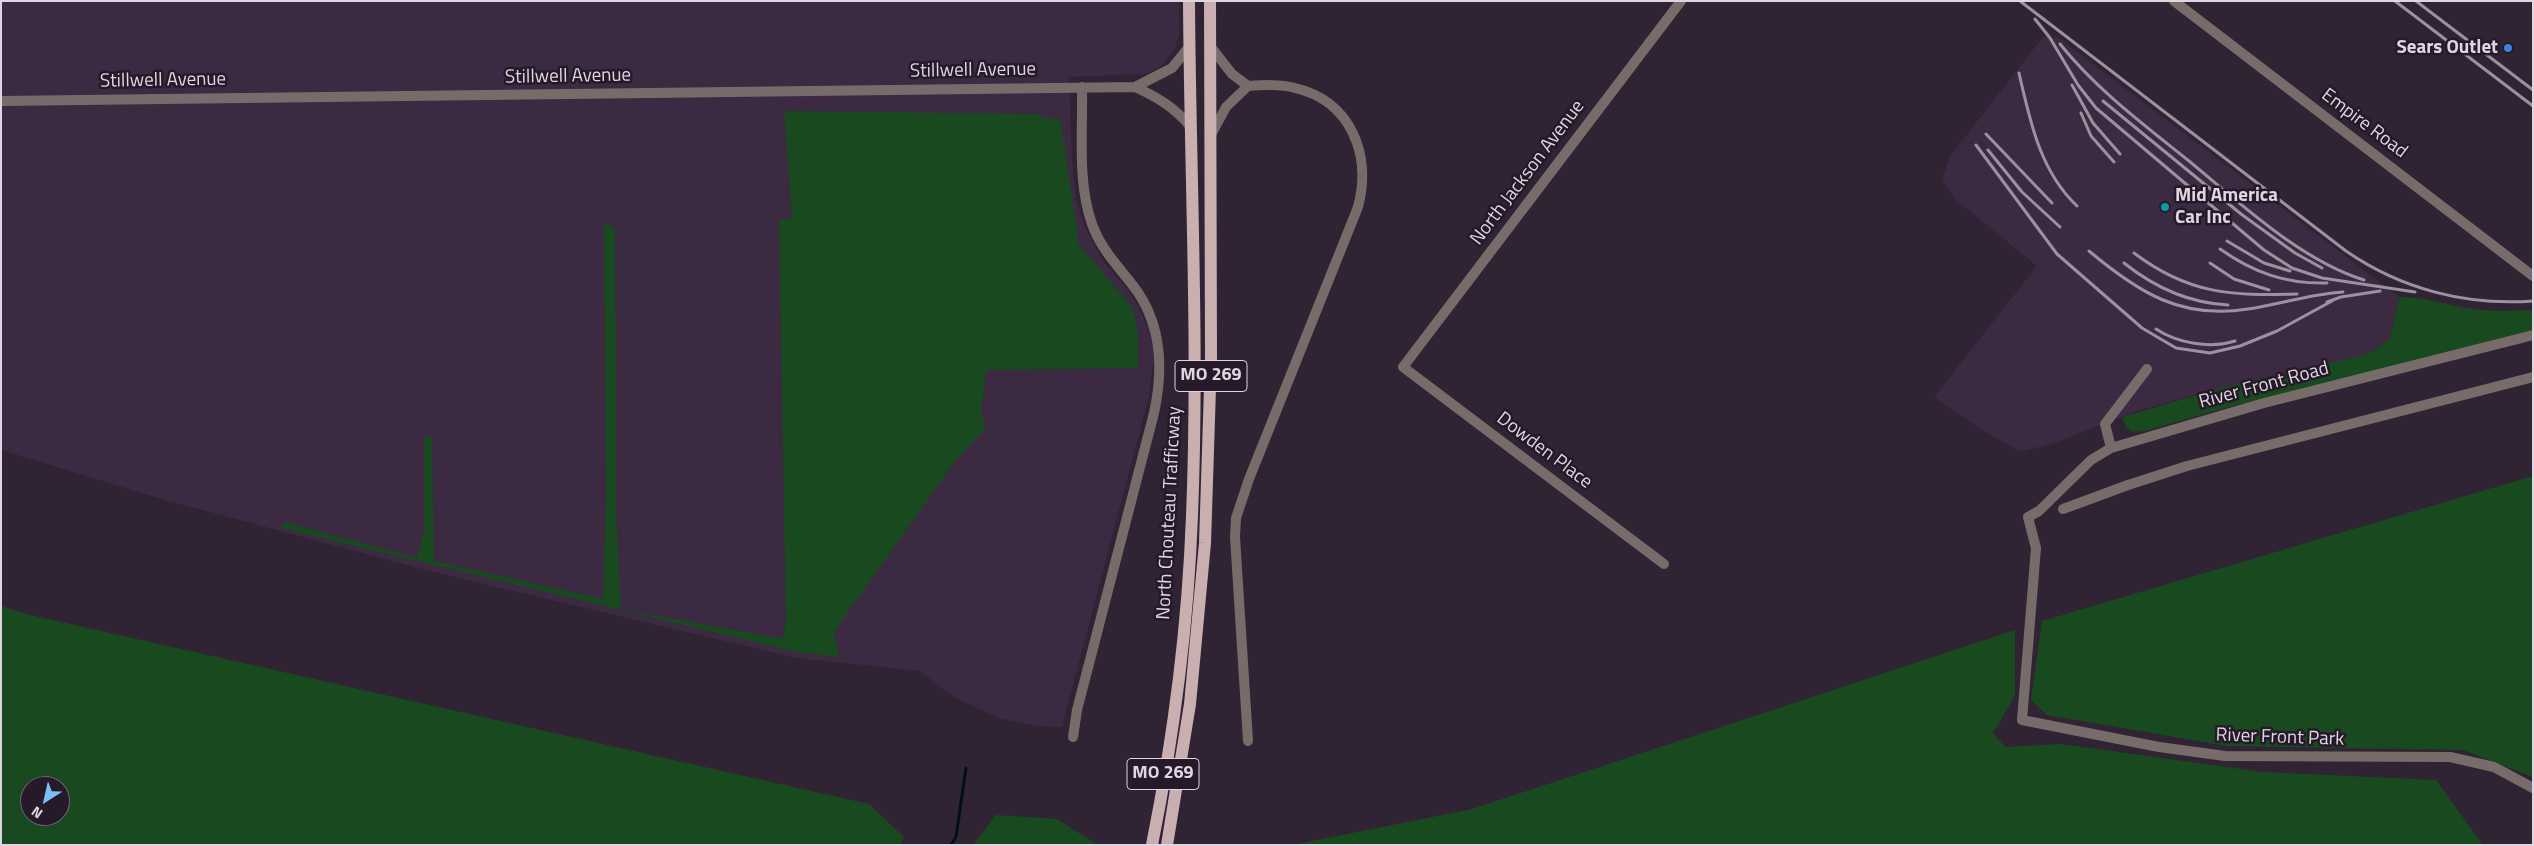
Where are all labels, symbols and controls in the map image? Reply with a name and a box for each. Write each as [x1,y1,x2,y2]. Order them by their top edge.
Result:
place label: Sears Outlet [2397,37,2498,59]
marker: Sears Outlet [2502,42,2514,54]
street label: Stillwell Avenue [910,59,1036,83]
street label: Stillwell Avenue [505,65,631,89]
street label: Stillwell Avenue [100,69,226,93]
street label: Empire Road [2316,84,2412,164]
street label: North Jackson Avenue [1466,96,1590,250]
place label: Mid America Car Inc [2175,185,2278,229]
marker: Mid America Car Inc [2159,201,2171,213]
street label: River Front Road [2197,358,2331,414]
road number: MO 269 [1175,361,1247,392]
street label: North Chouteau Trafficway [1153,406,1187,620]
street label: Dowden Place [1492,408,1596,494]
street label: River Front Park [2215,724,2345,752]
road number: MO 269 [1127,759,1199,790]
north arrow [20,776,70,826]
text: N [27,801,47,824]

